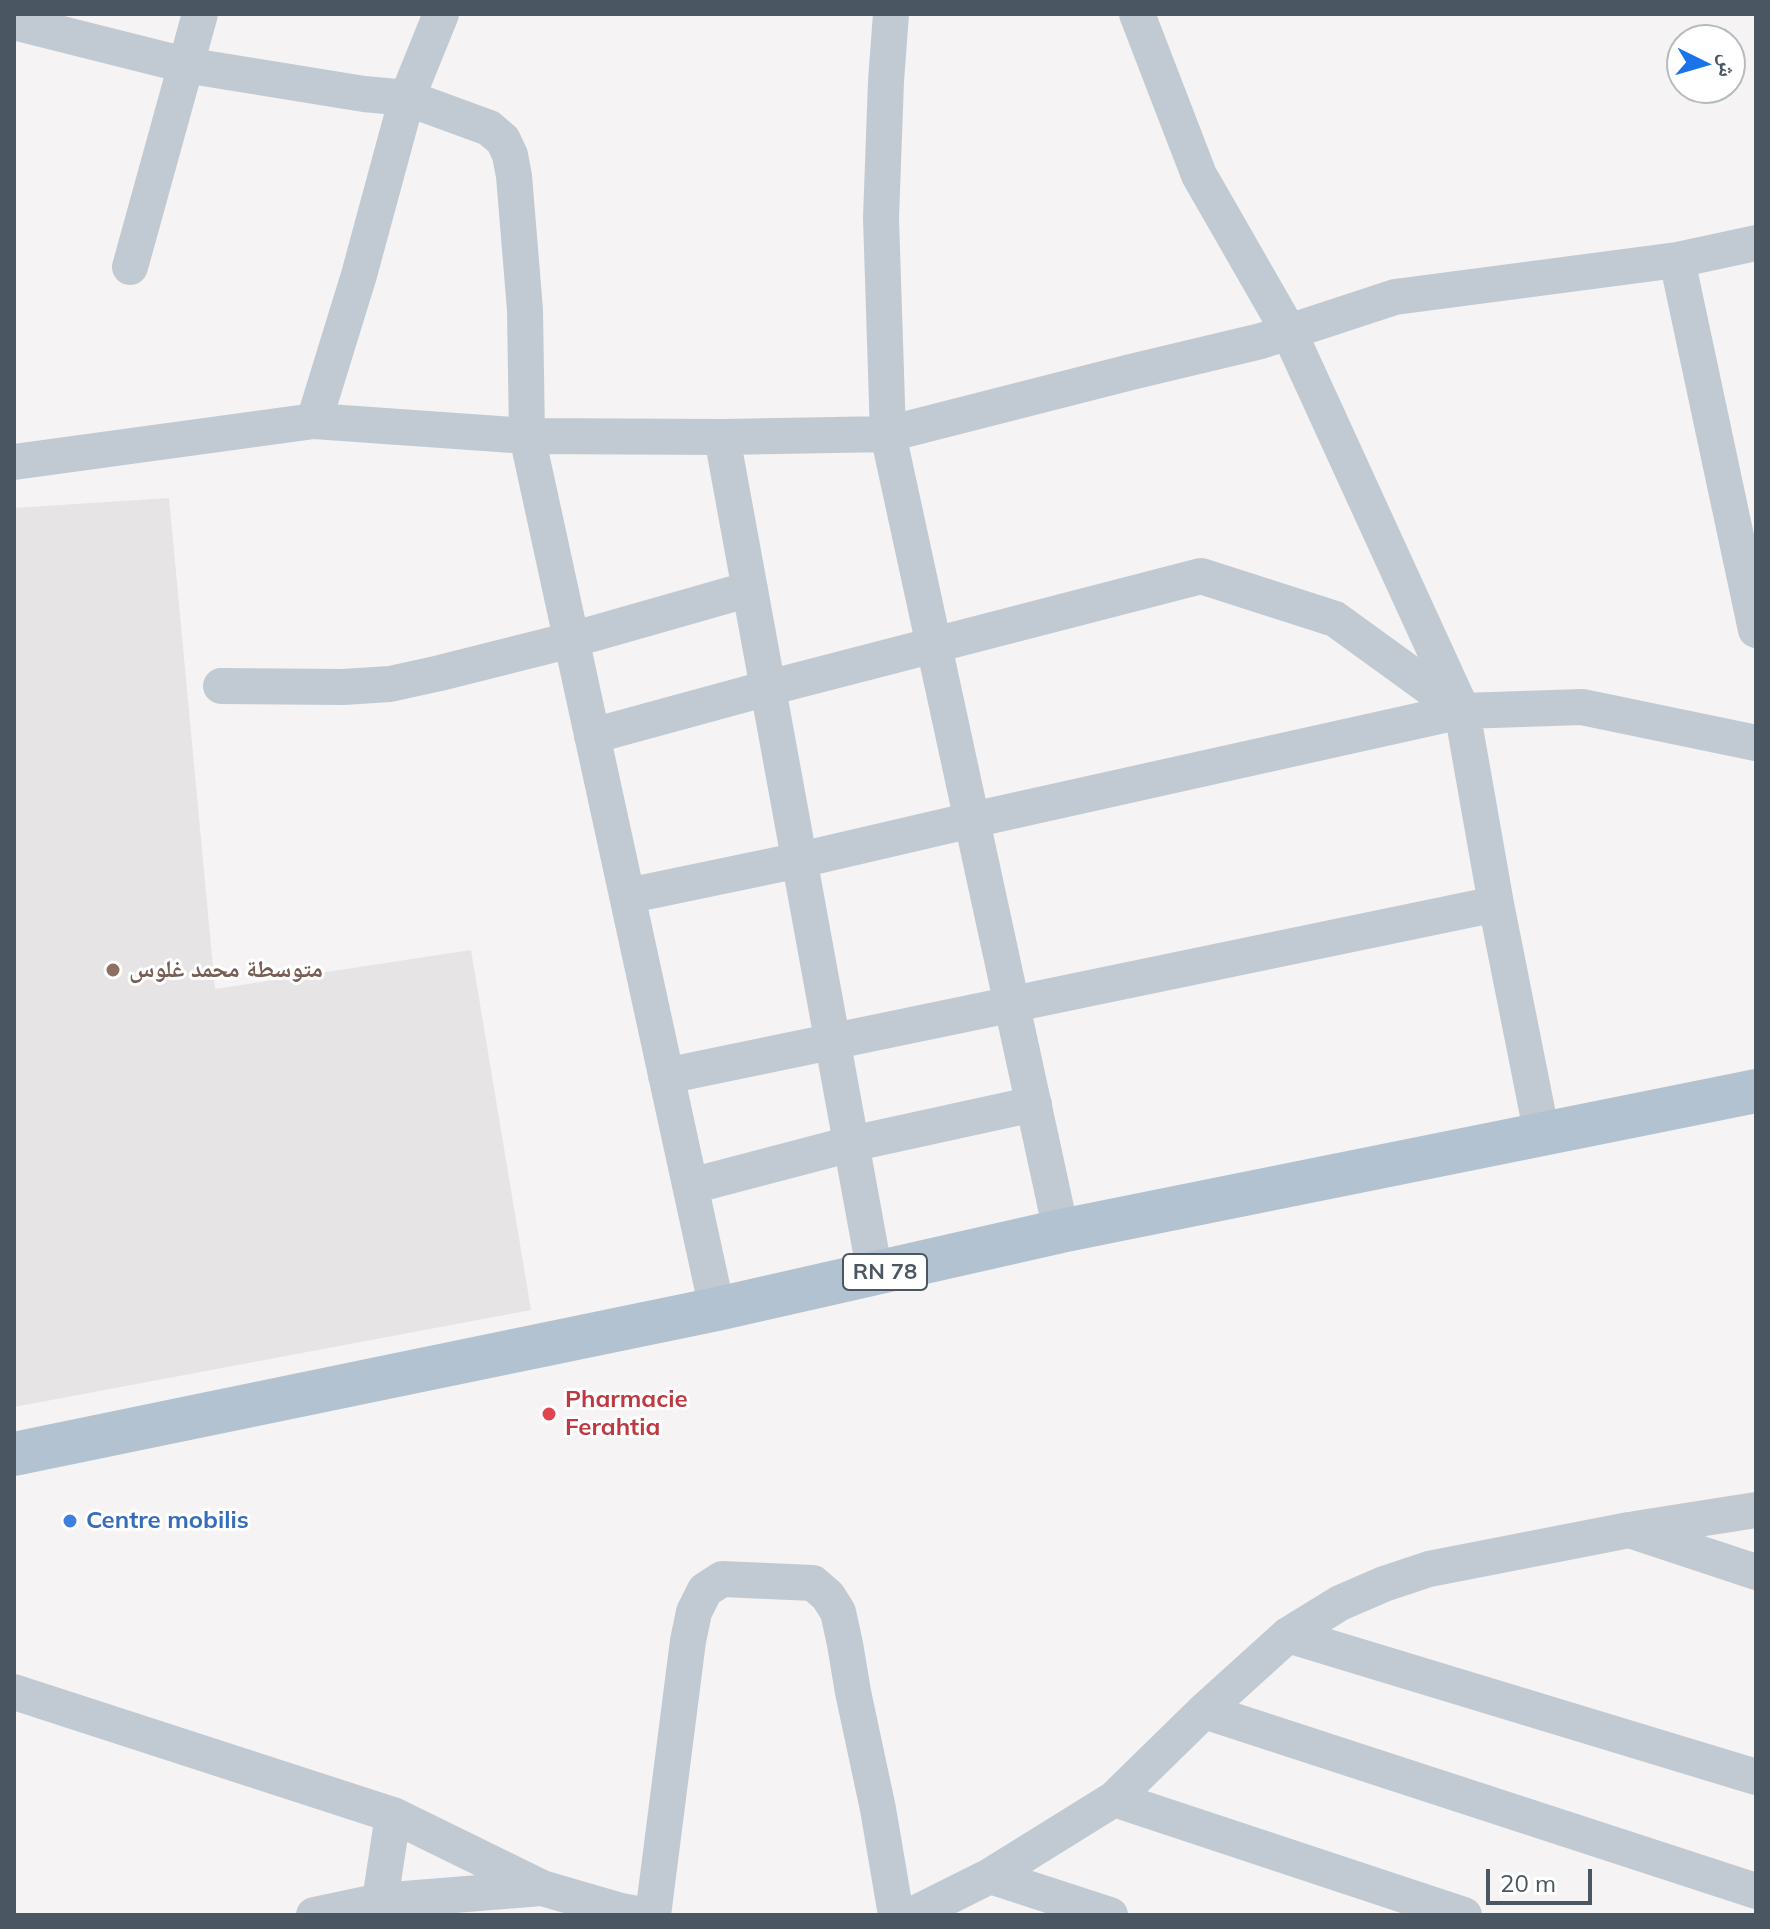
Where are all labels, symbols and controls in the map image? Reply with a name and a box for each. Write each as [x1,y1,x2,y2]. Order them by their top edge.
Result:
north arrow [1666,24,1746,104]
text: ش [1713,53,1743,79]
place label: متوسطة محمد غلوس [129,956,323,984]
marker: متوسطة محمد غلوس [104,961,122,979]
road number: RN 78 [843,1254,927,1290]
place label: Pharmacie Ferahtia [565,1386,688,1442]
marker: Pharmacie Ferahtia [540,1405,558,1423]
place label: Centre mobilis [86,1507,249,1535]
marker: Centre mobilis [61,1512,79,1530]
scale bar [1490,1853,1596,1903]
text: 20 m [1500,1868,1556,1898]

